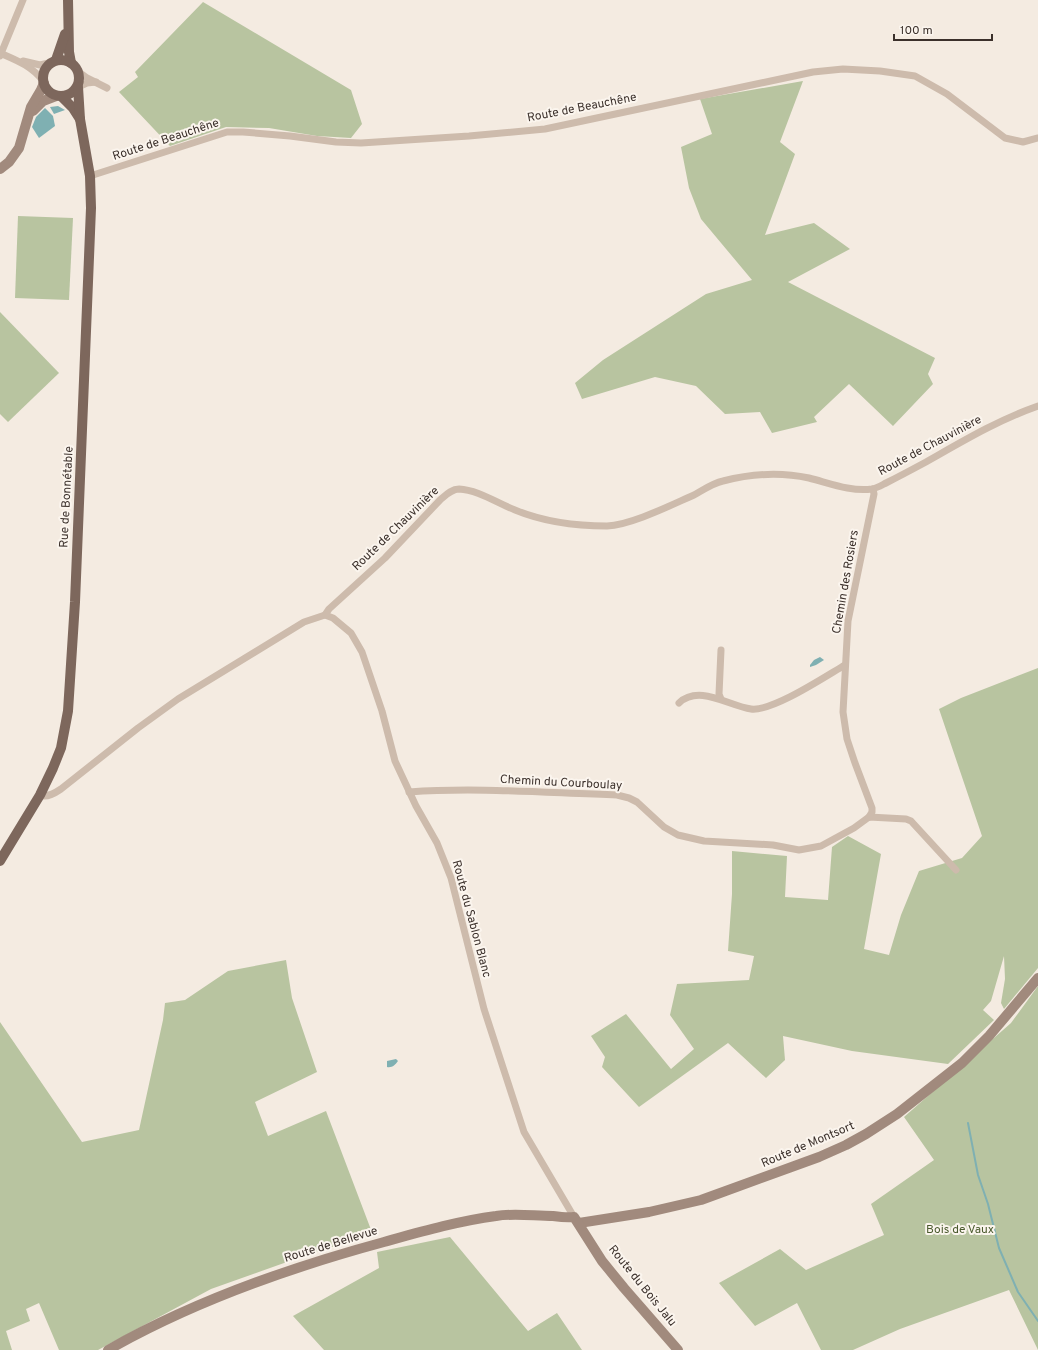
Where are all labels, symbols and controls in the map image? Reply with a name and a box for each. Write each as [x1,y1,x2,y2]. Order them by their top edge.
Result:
scale bar [894,16,992,42]
text: 100 m [900,23,933,39]
street label: Route de Beauchêne [526,90,638,126]
street label: Route de Beauchêne [111,115,221,165]
street label: Route de Chauvinière [876,412,984,480]
street label: Rue de Bonnétable [56,446,78,548]
street label: Route de Chauvinière [349,483,443,575]
street label: Chemin des Rosiers [829,529,863,635]
street label: Chemin du Courboulay [499,772,623,794]
street label: Route du Sablon Blanc [448,858,494,980]
street label: Route de Montsort [759,1118,857,1172]
park label: Bois de Vaux [926,1222,994,1238]
street label: Route de Bellevue [282,1223,380,1267]
street label: Route du Bois Jalu [604,1242,680,1330]

